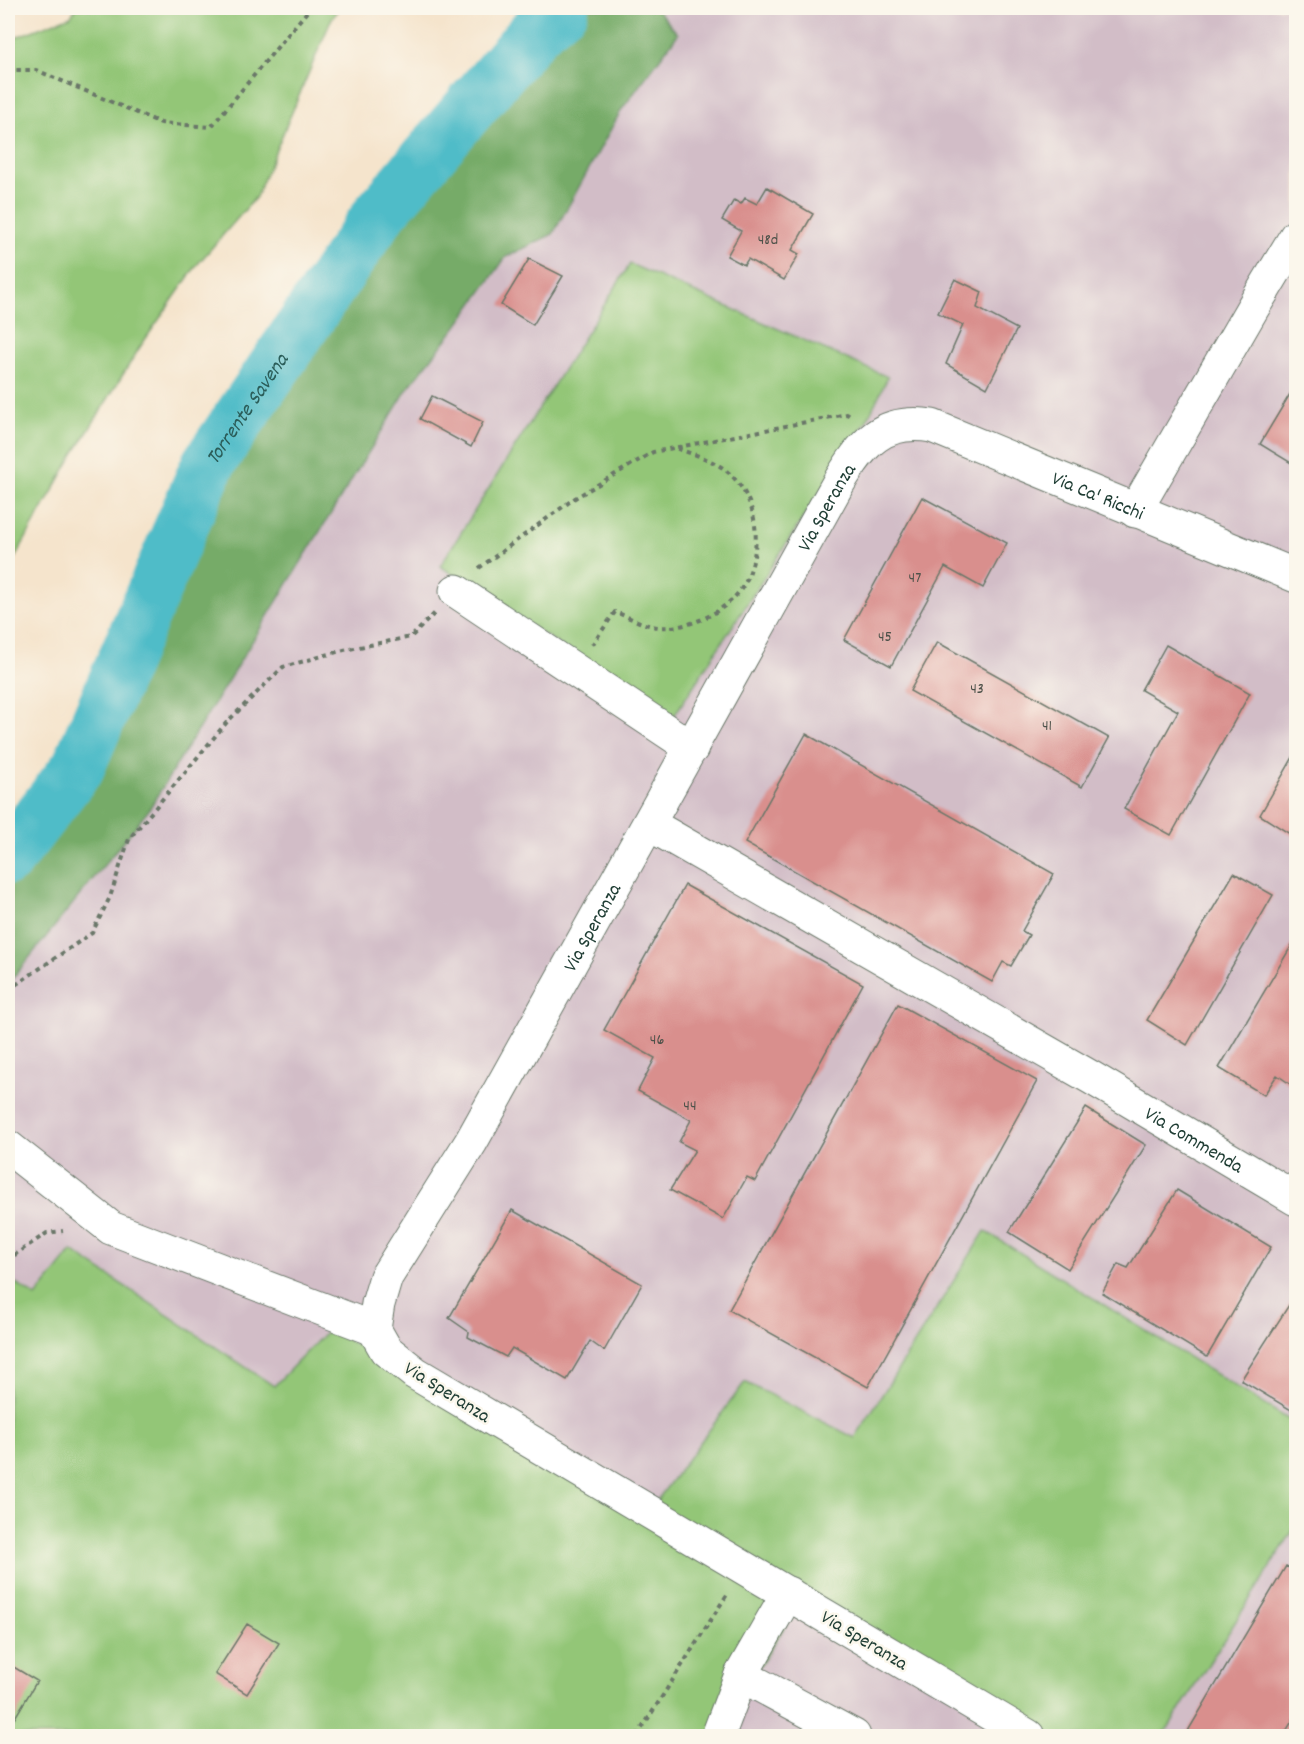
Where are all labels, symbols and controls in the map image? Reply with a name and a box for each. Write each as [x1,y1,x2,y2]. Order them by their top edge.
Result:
house number: 48d [758,229,778,252]
water label: Torrente Savena [200,347,298,472]
street label: Via Speranza [792,458,864,557]
street label: Via Ca' Ricchi [1047,466,1148,529]
house number: 47 [909,567,921,590]
house number: 45 [878,626,892,649]
house number: 43 [970,678,984,701]
house number: 41 [1042,715,1052,738]
street label: Via Speranza [558,878,630,978]
house number: 46 [650,1029,664,1052]
house number: 44 [683,1095,697,1118]
street label: Via Commenda [1138,1101,1248,1182]
street label: Via Speranza [398,1356,496,1431]
street label: Via Speranza [815,1605,913,1679]

